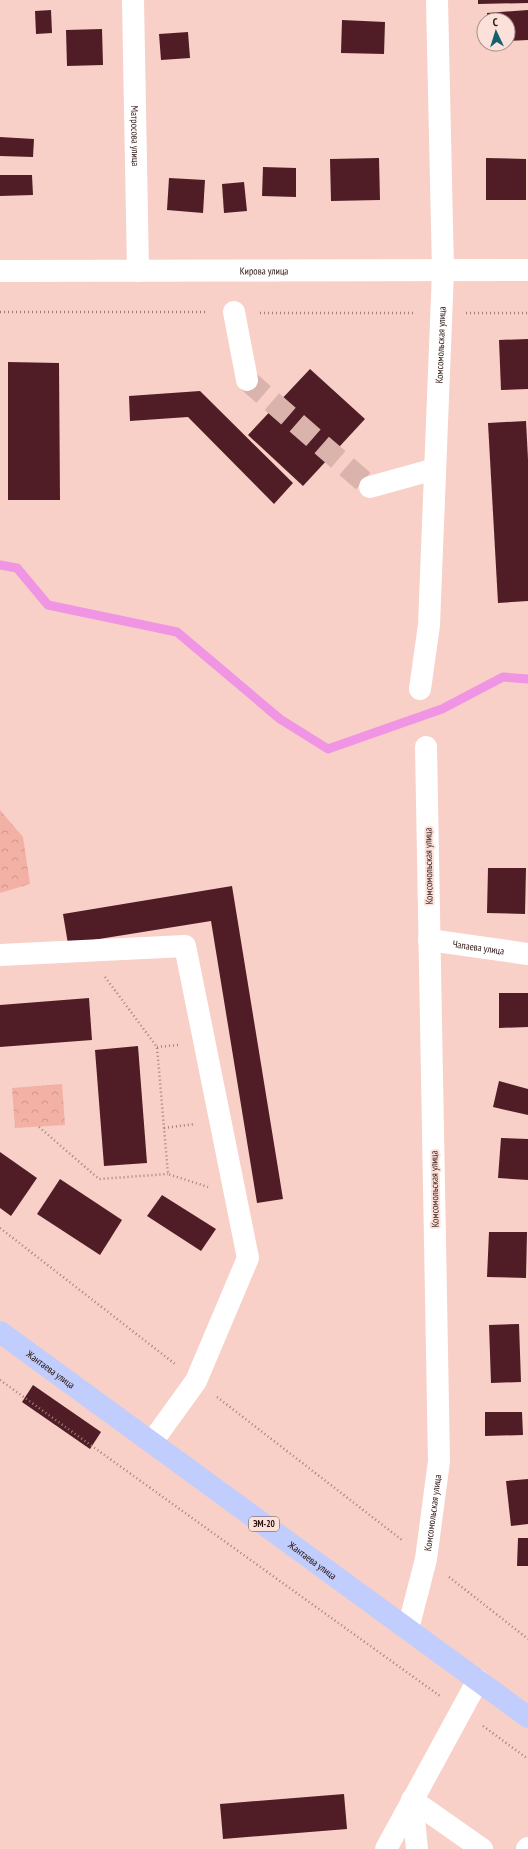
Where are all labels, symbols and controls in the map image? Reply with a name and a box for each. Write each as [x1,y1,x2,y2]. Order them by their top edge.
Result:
north arrow [476,12,516,52]
text: С [492,15,498,29]
street label: Матросова улица [128,106,142,166]
street label: Кирова улица [240,264,288,278]
street label: Комсомольская улица [433,306,449,384]
street label: Комсомольская улица [421,827,436,905]
street label: Чапаева улица [452,937,505,958]
street label: Комсомольская улица [427,1150,442,1228]
street label: Жантаева улица [23,1347,77,1392]
street label: Комсомольская улица [421,1474,444,1552]
road number: ЭМ-20 [249,1517,279,1531]
street label: Жантаева улица [285,1538,339,1582]

